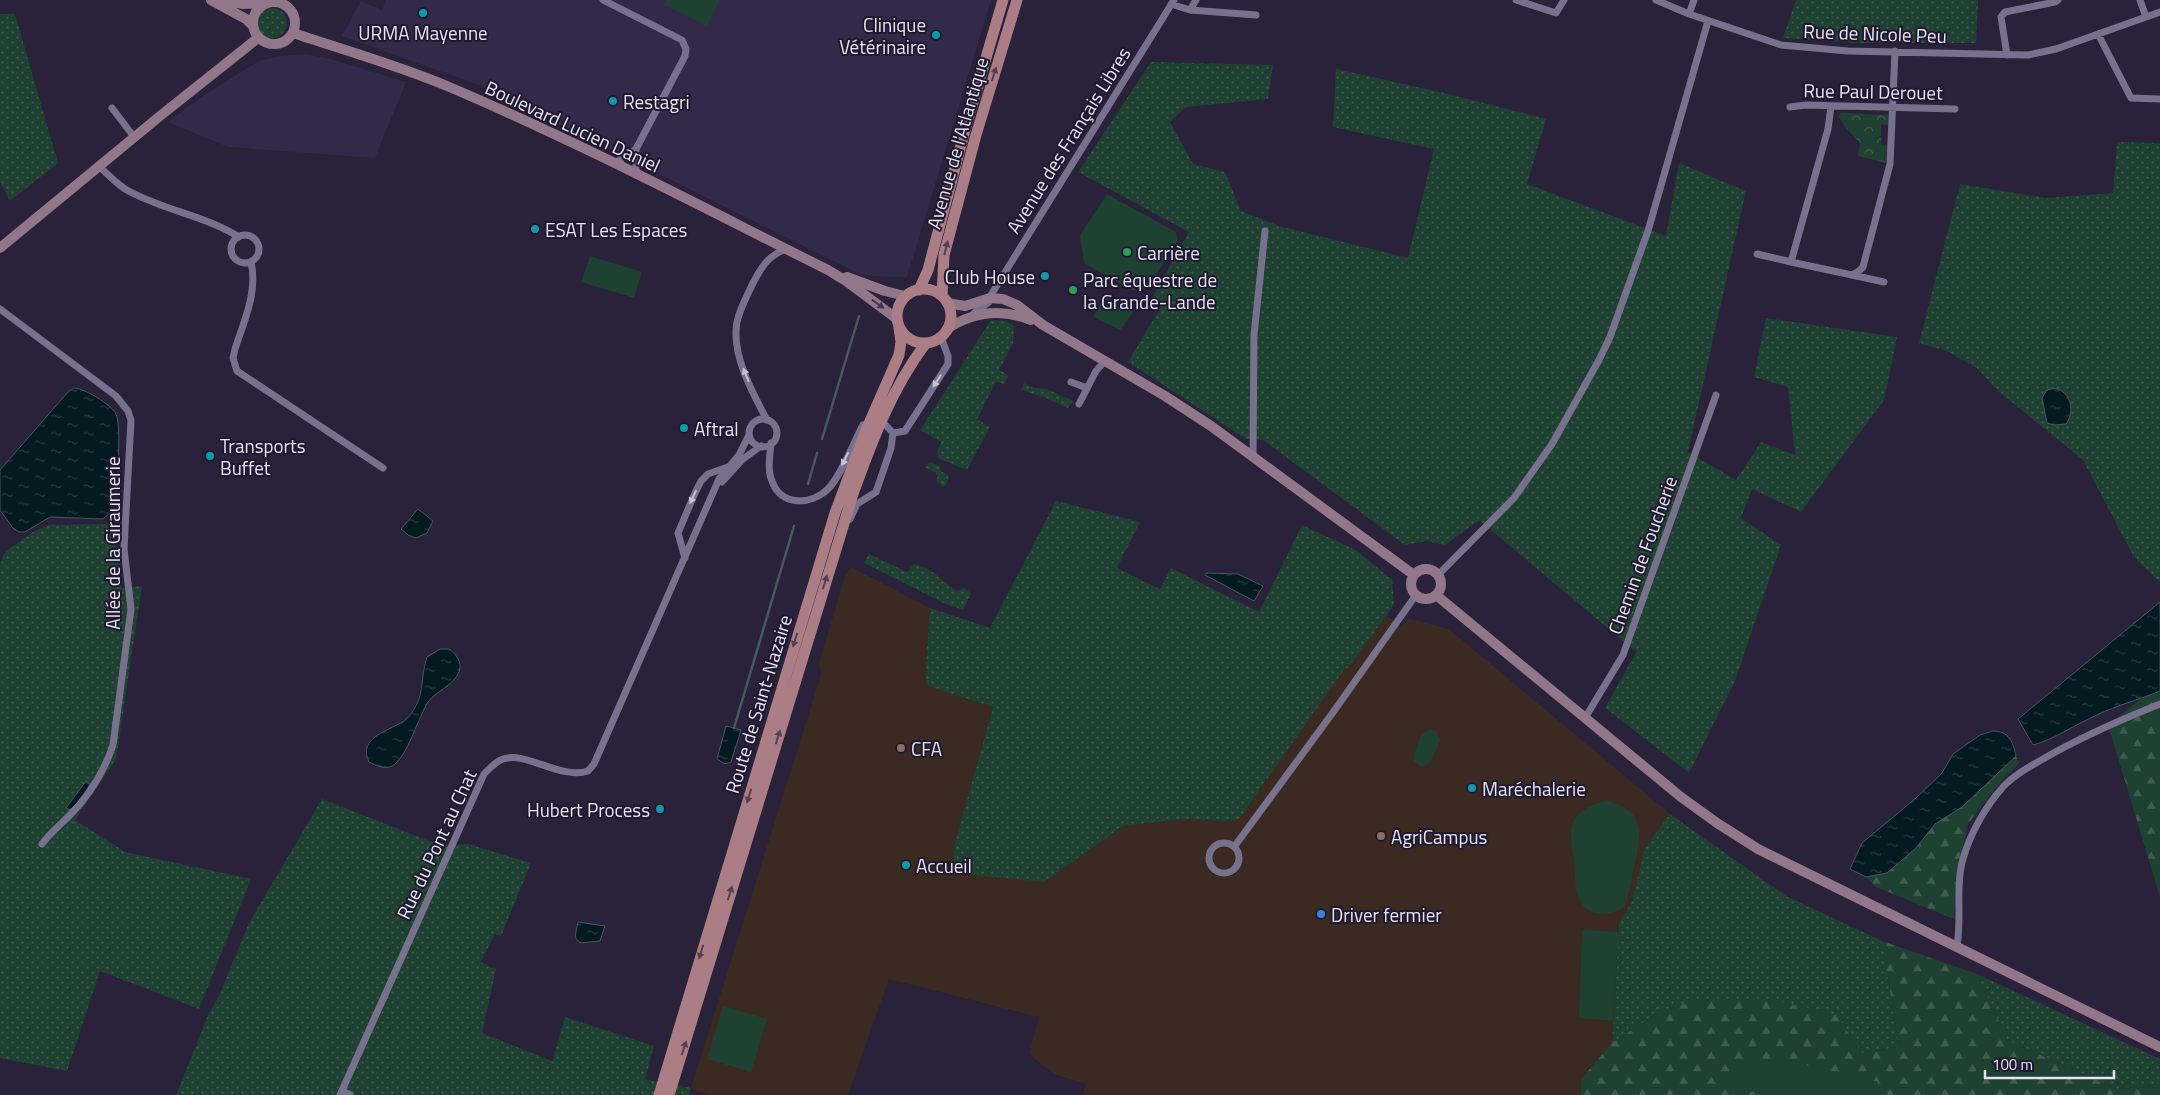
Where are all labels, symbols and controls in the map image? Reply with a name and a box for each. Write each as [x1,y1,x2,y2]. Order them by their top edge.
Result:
marker: URMA Mayenne [417,7,429,19]
place label: Clinique Vétérinaire [839,10,926,61]
street label: Rue de Nicole Peu [1803,16,1947,50]
place label: URMA Mayenne [358,18,488,47]
marker: Clinique Vétérinaire [930,29,942,41]
street label: Avenue des Français Libres [999,41,1137,239]
street label: Avenue de l'Atlantique [919,54,995,232]
one-way arrow [991,67,999,82]
street label: Boulevard Lucien Daniel [481,73,665,179]
street label: Rue Paul Derouet [1803,75,1943,107]
place label: Restagri [623,87,690,116]
marker: Restagri [607,95,619,107]
place label: ESAT Les Espaces [545,215,687,244]
marker: ESAT Les Espaces [529,223,541,235]
place label: Carrière [1137,238,1200,267]
one-way arrow [942,240,950,255]
marker: Carrière [1121,246,1133,258]
place label: Club House [945,262,1035,291]
place label: Parc équestre de la Grande-Lande [1083,265,1217,316]
marker: Club House [1039,270,1051,282]
marker: Parc équestre de la Grande-Lande [1067,284,1079,296]
one-way arrow [871,299,885,309]
one-way arrow [742,368,750,383]
one-way arrow [932,375,942,388]
place label: Aftral [694,414,739,443]
marker: Aftral [678,422,690,434]
place label: Transports Buffet [220,431,306,482]
marker: Transports Buffet [204,450,216,462]
one-way arrow [841,452,849,466]
street label: Allée de la Giraumerie [98,456,127,630]
street label: Chemin de Foucherie [1600,472,1684,638]
one-way arrow [689,490,697,504]
one-way arrow [821,574,829,589]
street label: Route de Saint-Nazaire [717,611,799,797]
one-way arrow [791,633,799,648]
one-way arrow [774,730,782,745]
place label: CFA [911,734,942,763]
marker: CFA [895,742,907,754]
street label: Rue du Pont au Chat [389,764,484,924]
place label: Maréchalerie [1482,774,1586,803]
marker: Maréchalerie [1466,782,1478,794]
one-way arrow [744,789,752,804]
place label: Hubert Process [527,795,650,824]
marker: Hubert Process [654,803,666,815]
place label: AgriCampus [1391,822,1487,851]
marker: AgriCampus [1375,830,1387,842]
place label: Accueil [916,851,972,880]
marker: Accueil [900,859,912,871]
one-way arrow [727,885,734,900]
place label: Driver fermier [1331,900,1442,929]
marker: Driver fermier [1315,908,1327,920]
one-way arrow [697,944,705,959]
one-way arrow [680,1041,688,1056]
scale bar [1985,1048,2114,1080]
text: 100 m [1992,1053,2033,1076]

